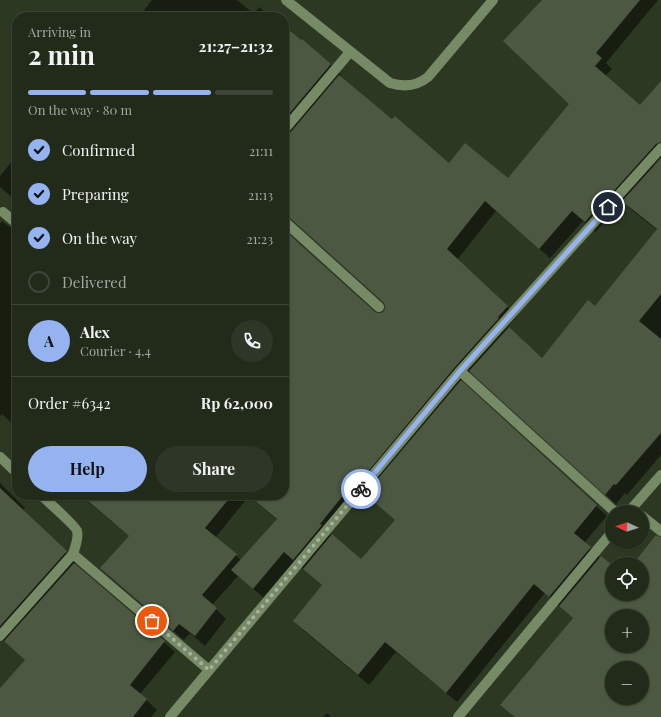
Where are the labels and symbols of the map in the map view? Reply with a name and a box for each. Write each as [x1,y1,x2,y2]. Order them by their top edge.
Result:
pin [591,190,625,224]
courier [341,469,381,509]
north arrow [605,505,649,549]
pin [135,604,169,638]

